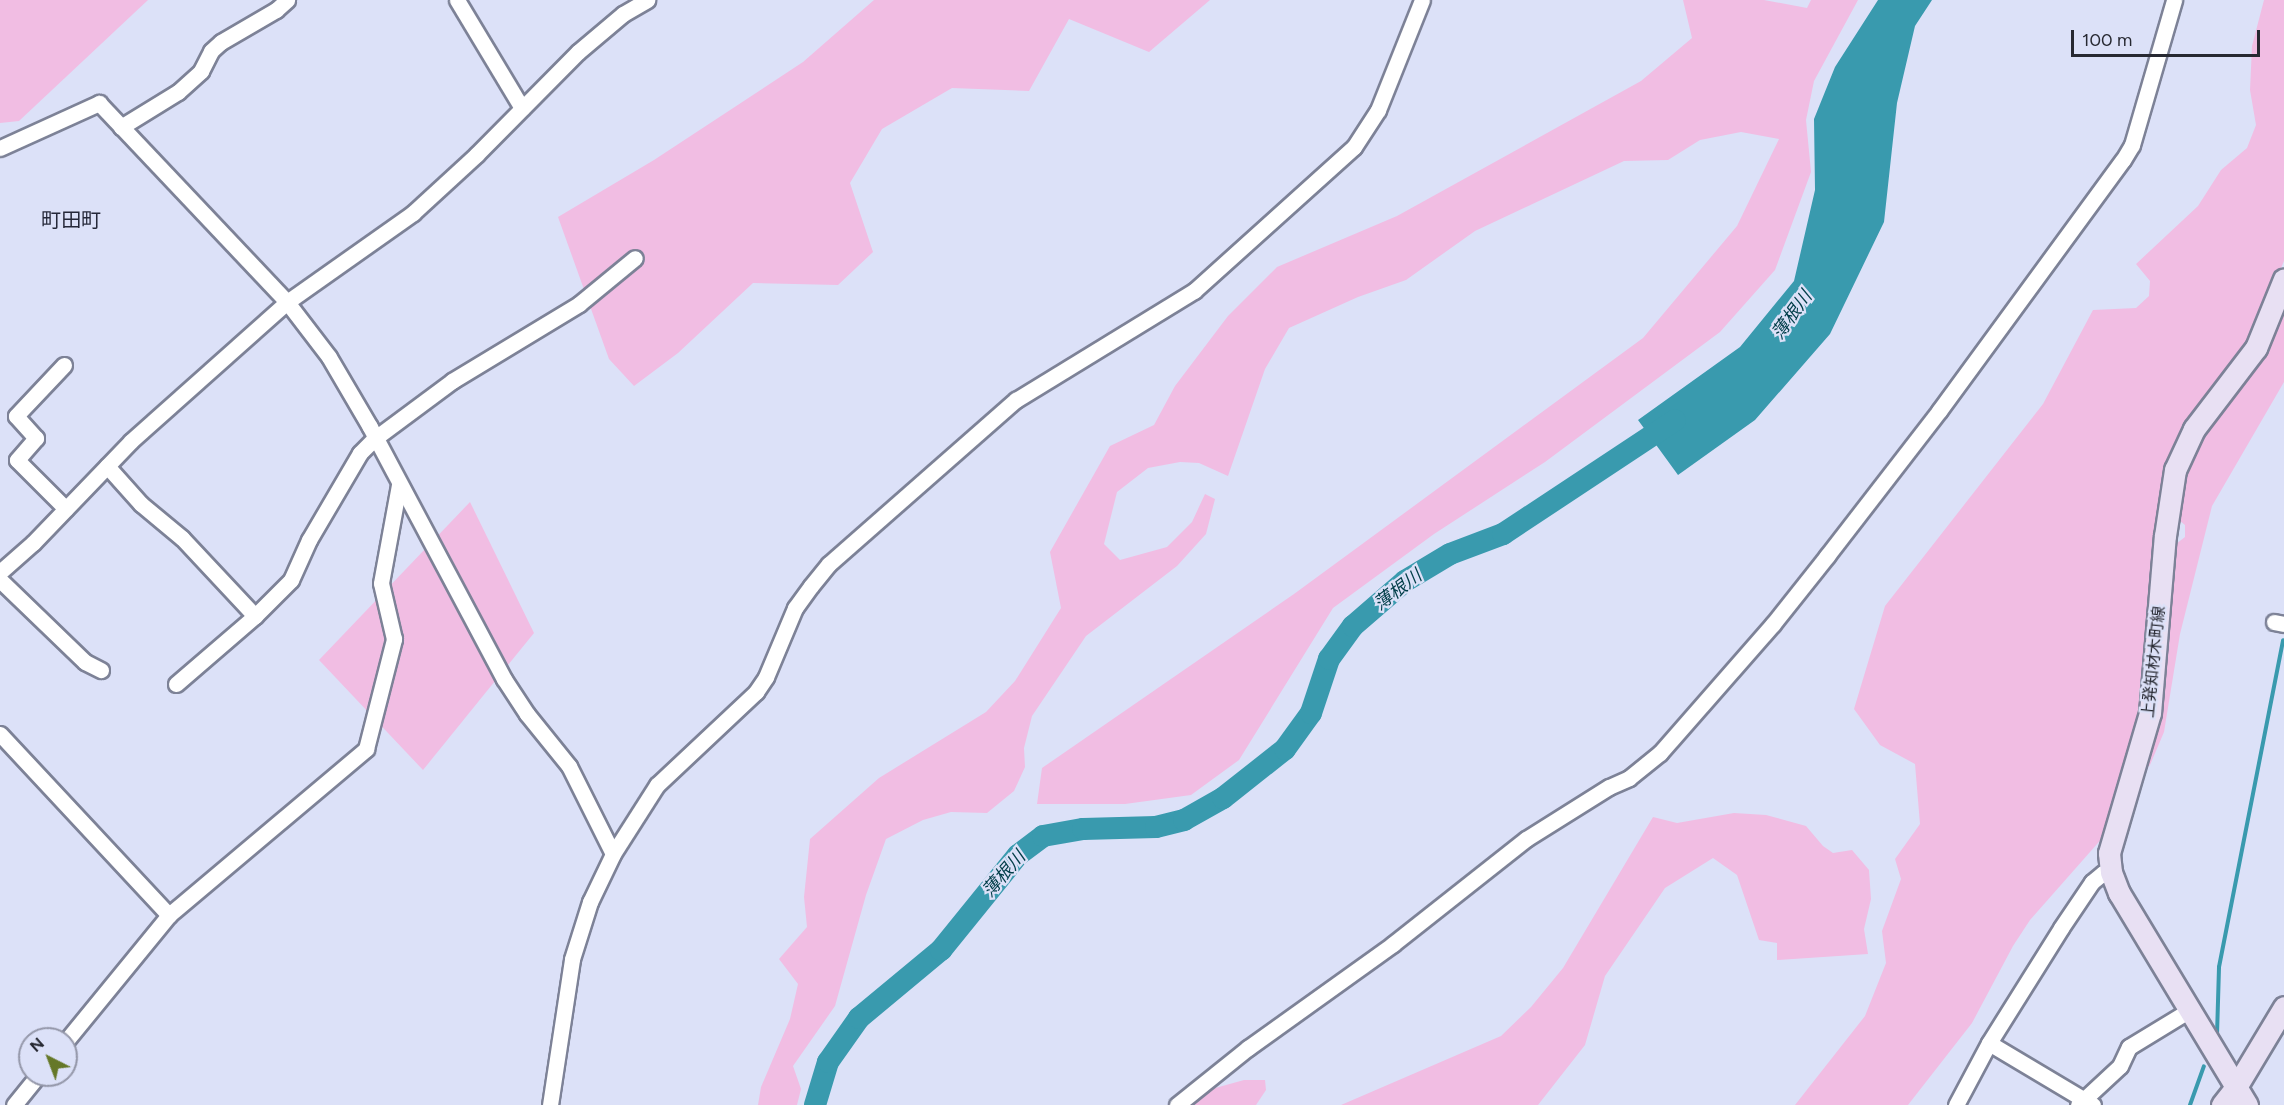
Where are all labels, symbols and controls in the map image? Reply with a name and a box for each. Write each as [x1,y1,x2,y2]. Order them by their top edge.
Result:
scale bar [2074,18,2263,56]
text: 100 m [2082,29,2132,51]
district label: 町田町 [41,208,101,232]
water label: 薄根川 [1767,287,1817,343]
water label: 薄根川 [1370,565,1426,615]
street label: 上発知材木町線 [2139,605,2169,719]
water label: 薄根川 [978,847,1030,901]
north arrow [18,1027,78,1087]
text: N [26,1034,48,1056]

